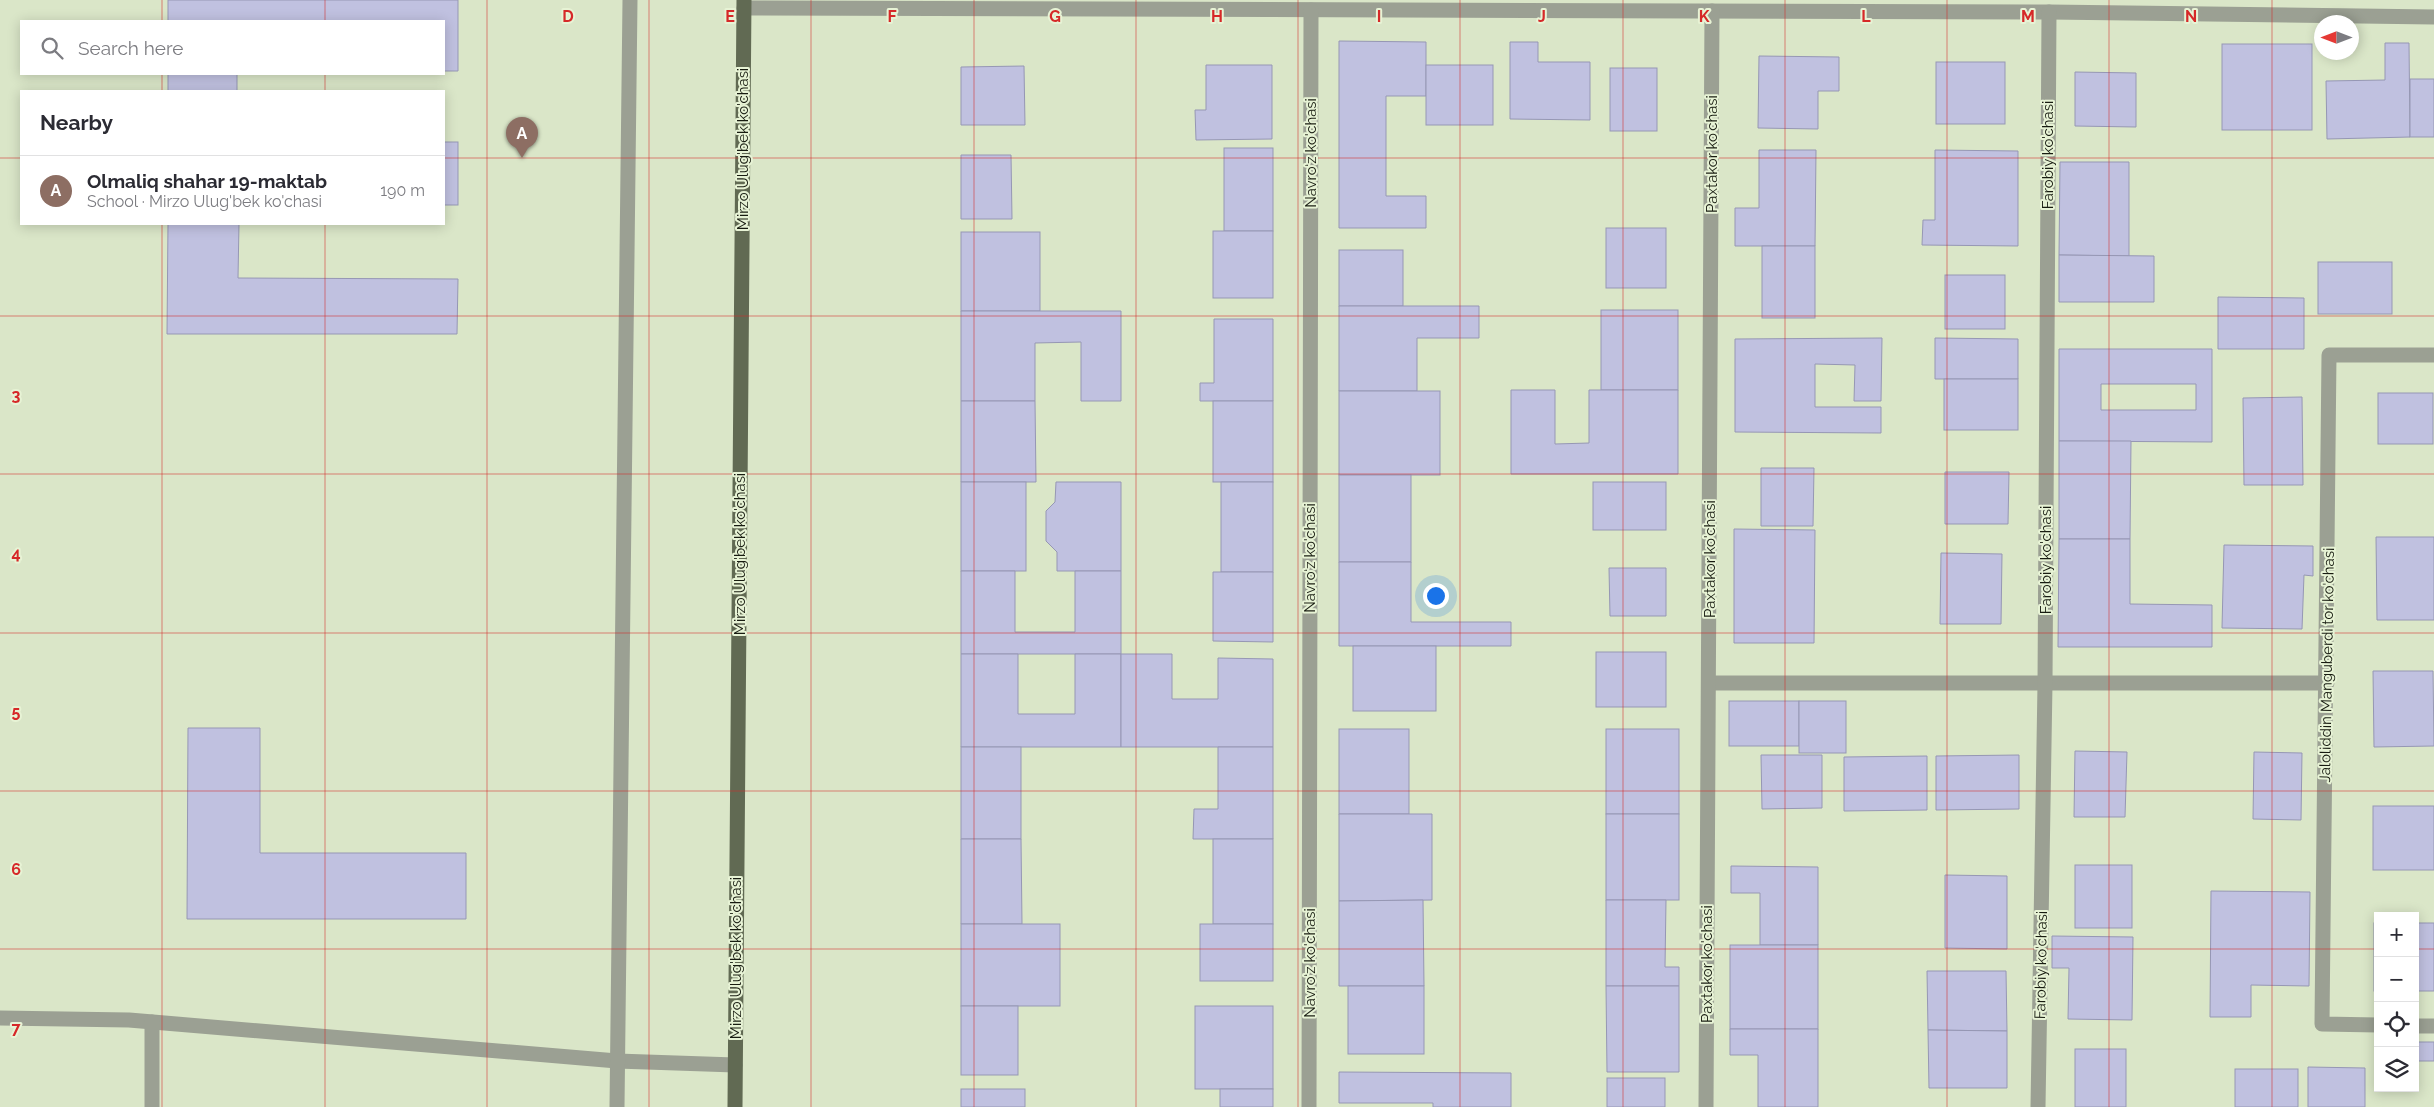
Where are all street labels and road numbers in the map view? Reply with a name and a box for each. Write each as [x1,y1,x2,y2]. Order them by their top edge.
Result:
street label: Mirzo Ulug'bek ko'chasi [734,68,752,230]
street label: Paxtakor ko'chasi [1703,95,1721,213]
street label: Navro‘z ko'chasi [1302,98,1320,208]
street label: Farobiy ko'chasi [2039,101,2057,209]
street label: Mirzo Ulug'bek ko'chasi [731,473,749,635]
street label: Paxtakor ko'chasi [1701,500,1719,618]
street label: Navro‘z ko'chasi [1301,503,1319,613]
street label: Farobiy ko'chasi [2037,506,2055,614]
street label: Jaloliddin Manguberdi tor ko'chasi [2316,547,2338,783]
street label: Mirzo Ulug'bek ko'chasi [727,877,745,1039]
street label: Paxtakor ko'chasi [1698,905,1716,1023]
street label: Navro‘z ko'chasi [1301,908,1319,1018]
street label: Farobiy ko'chasi [2031,911,2051,1019]

